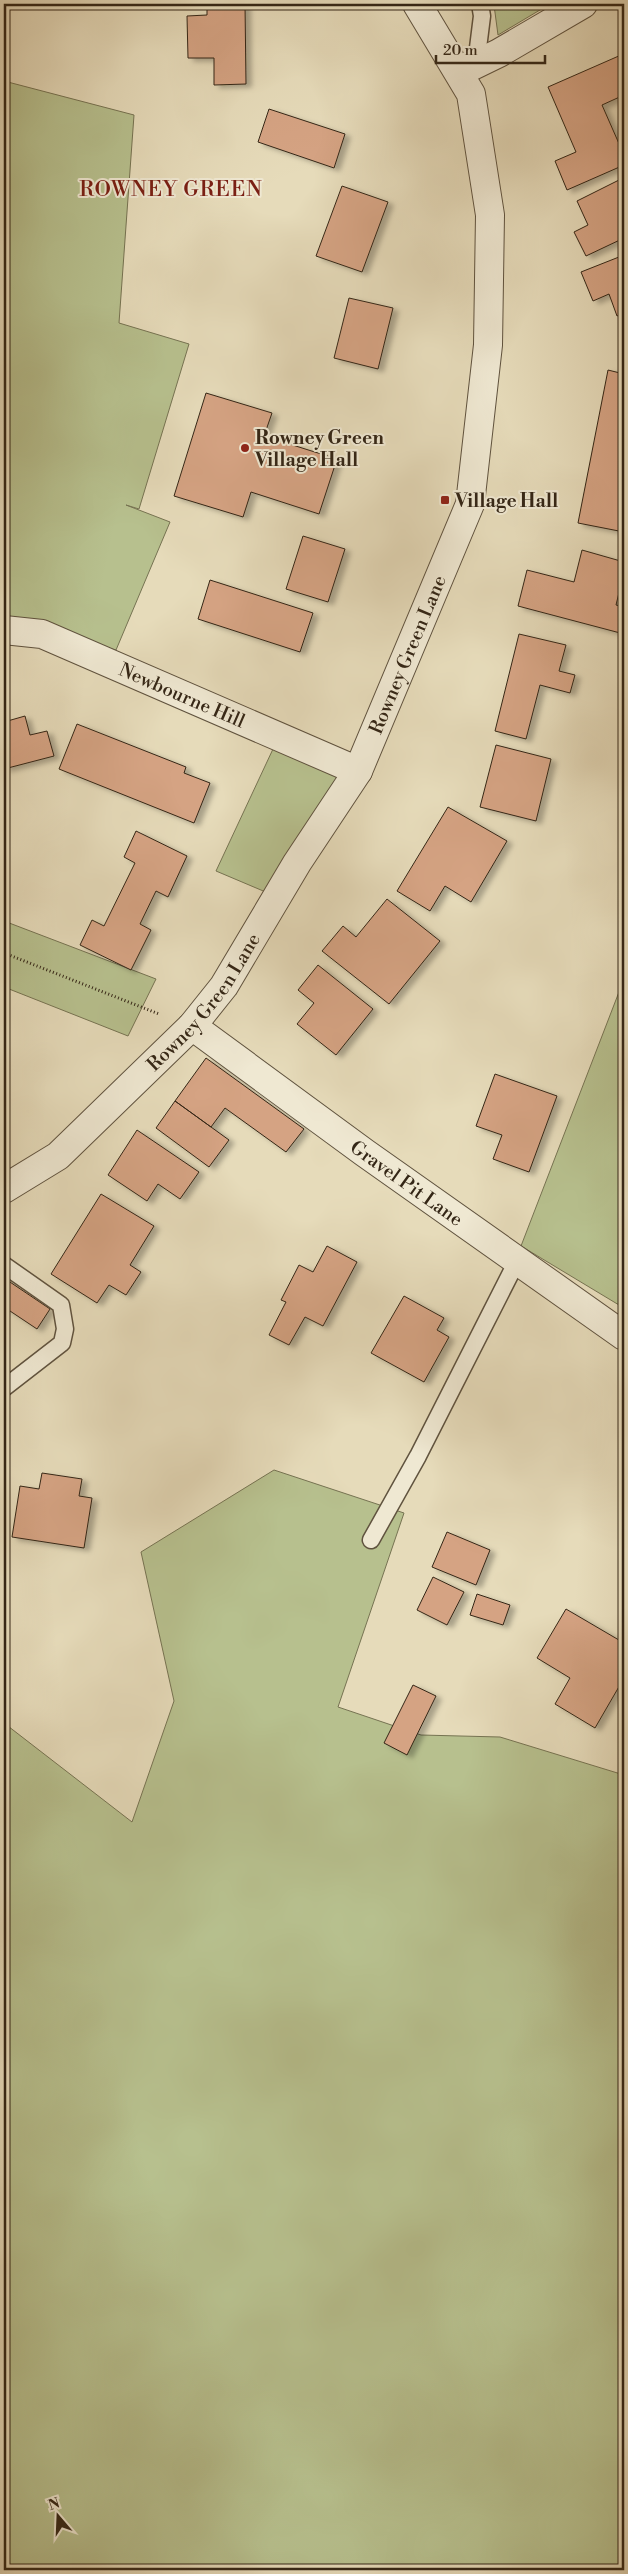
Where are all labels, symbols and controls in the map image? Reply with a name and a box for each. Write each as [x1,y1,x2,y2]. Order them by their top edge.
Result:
scale bar [436,32,544,64]
text: 20 m [443,41,478,60]
district label: ROWNEY GREEN [79,177,263,203]
place label: Rowney Green Village Hall [254,426,384,472]
marker: Rowney Green Village Hall [239,442,251,454]
place label: Village Hall [454,489,558,513]
marker: Village Hall [439,494,451,506]
street label: Rowney Green Lane [364,572,452,738]
street label: Newbourne Hill [115,658,249,734]
street label: Rowney Green Lane [142,929,266,1076]
street label: Gravel Pit Lane [345,1135,468,1232]
north arrow [32,2492,82,2542]
text: N [46,2494,62,2515]

